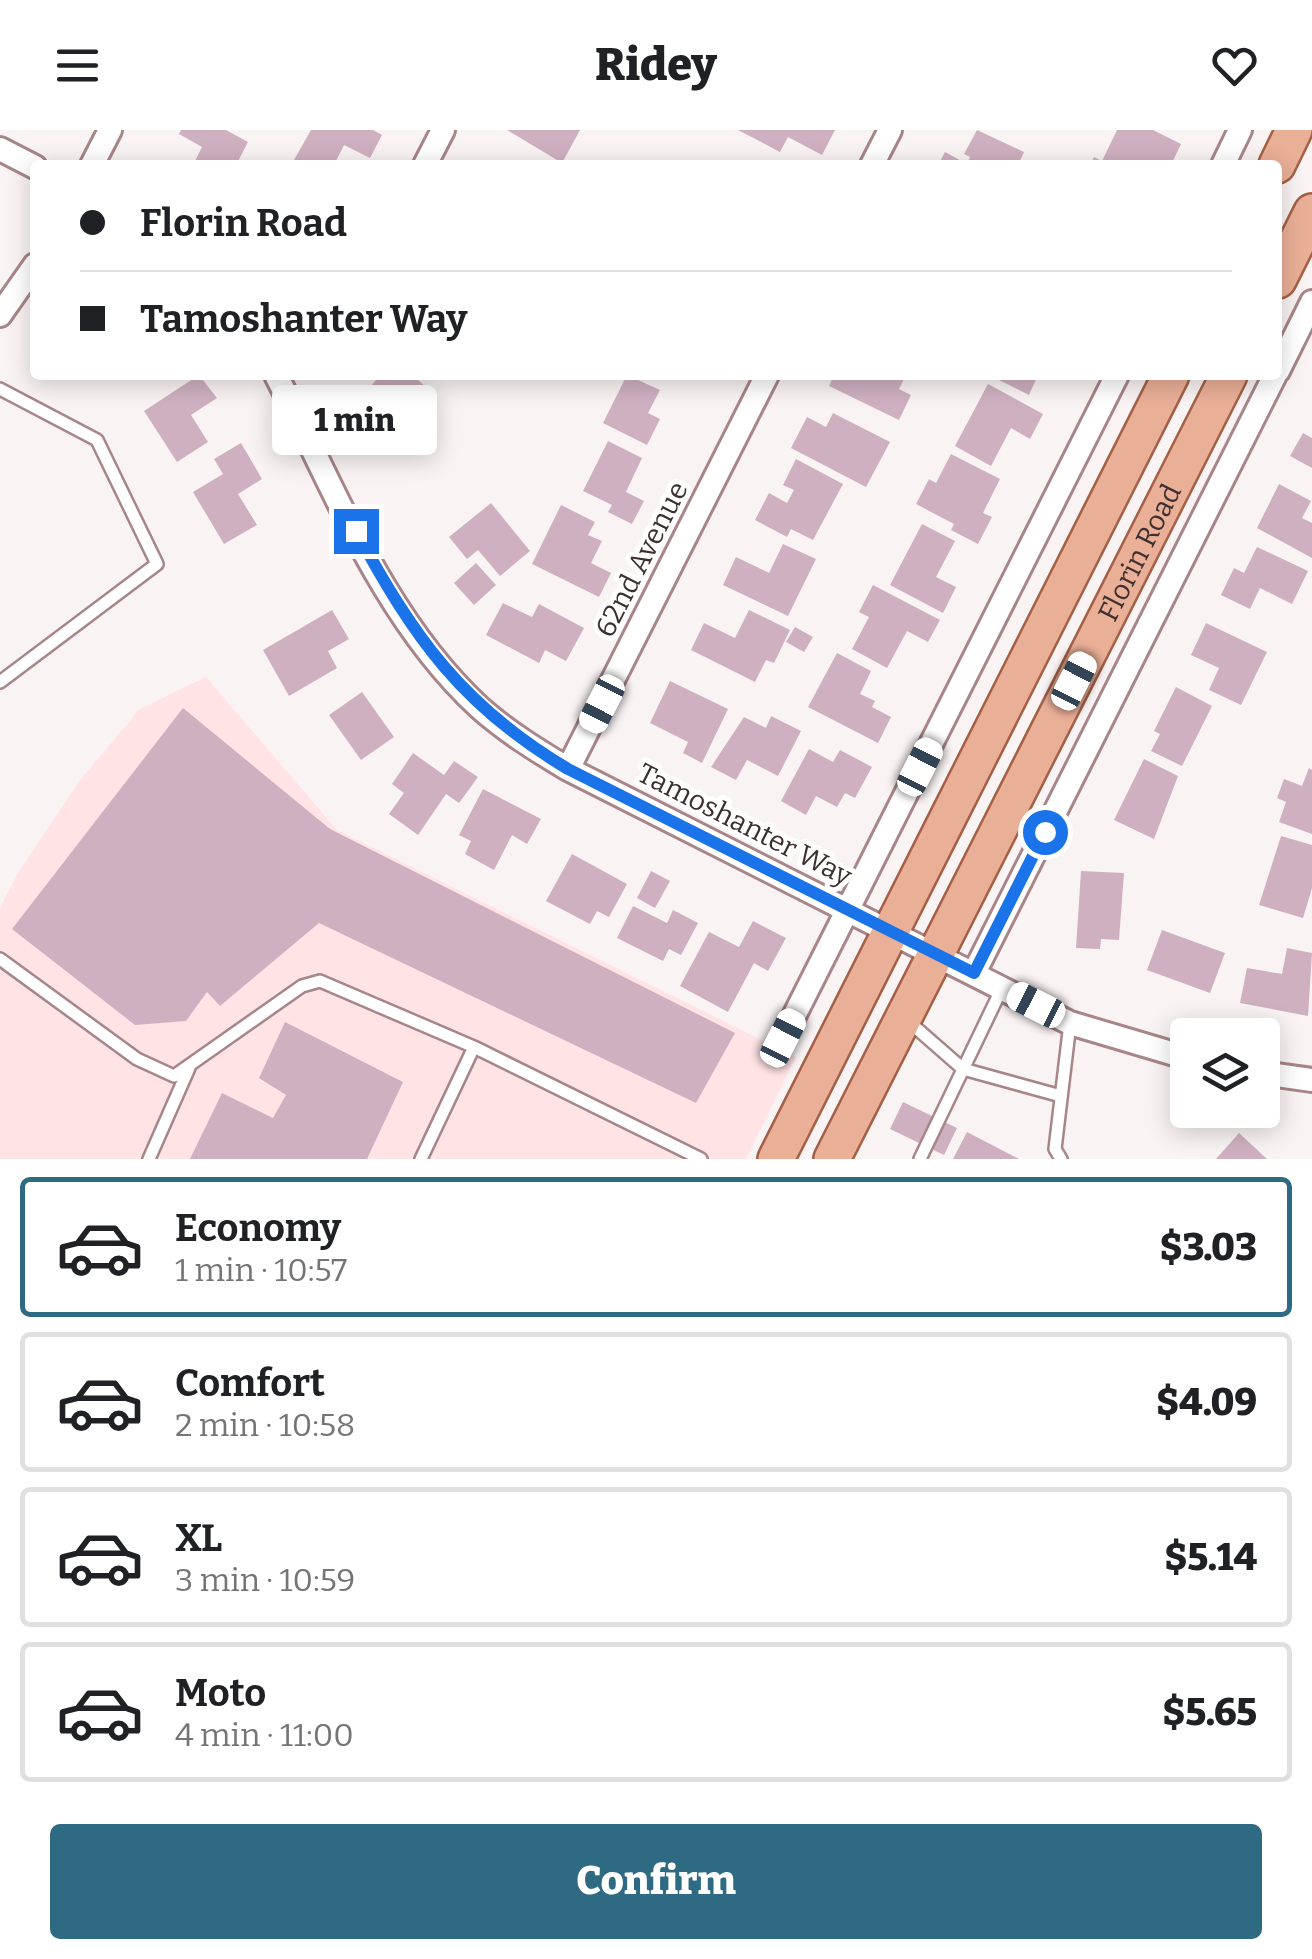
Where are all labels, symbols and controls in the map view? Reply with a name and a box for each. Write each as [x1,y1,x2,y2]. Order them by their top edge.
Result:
icon: menu [50,38,105,93]
text: Ridey [595,38,717,92]
icon: heart [1207,38,1262,93]
text: Florin Road [140,200,347,246]
text: Tamoshanter Way [140,296,467,342]
callout: 1 min [274,386,438,456]
text: 1 min [314,401,395,439]
street label: 62nd Avenue [588,476,695,642]
street label: Florin Road [1091,479,1188,627]
route end [334,509,379,554]
car [1047,647,1101,715]
car [575,670,629,738]
car [893,733,947,801]
street label: Tamoshanter Way [632,756,857,893]
route start [1023,810,1068,855]
car [1002,978,1070,1032]
car [756,1004,810,1072]
map controls [1170,1018,1280,1128]
button: layers [1170,1018,1280,1128]
icon: car [55,1202,145,1292]
text: Economy [175,1205,341,1251]
text: $3.03 [1160,1224,1257,1270]
text: 1 min · 10:57 [175,1251,347,1289]
icon: car [55,1357,145,1447]
text: Comfort [175,1360,325,1406]
text: $4.09 [1156,1379,1257,1425]
text: 2 min · 10:58 [175,1406,355,1444]
icon: car [55,1512,145,1602]
text: XL [175,1515,222,1561]
text: $5.14 [1165,1534,1257,1580]
text: 3 min · 10:59 [175,1561,355,1599]
icon: car [55,1667,145,1757]
text: Moto [175,1670,266,1716]
text: $5.65 [1162,1689,1257,1735]
text: 4 min · 11:00 [175,1716,354,1754]
button: Confirm [50,1824,1262,1939]

